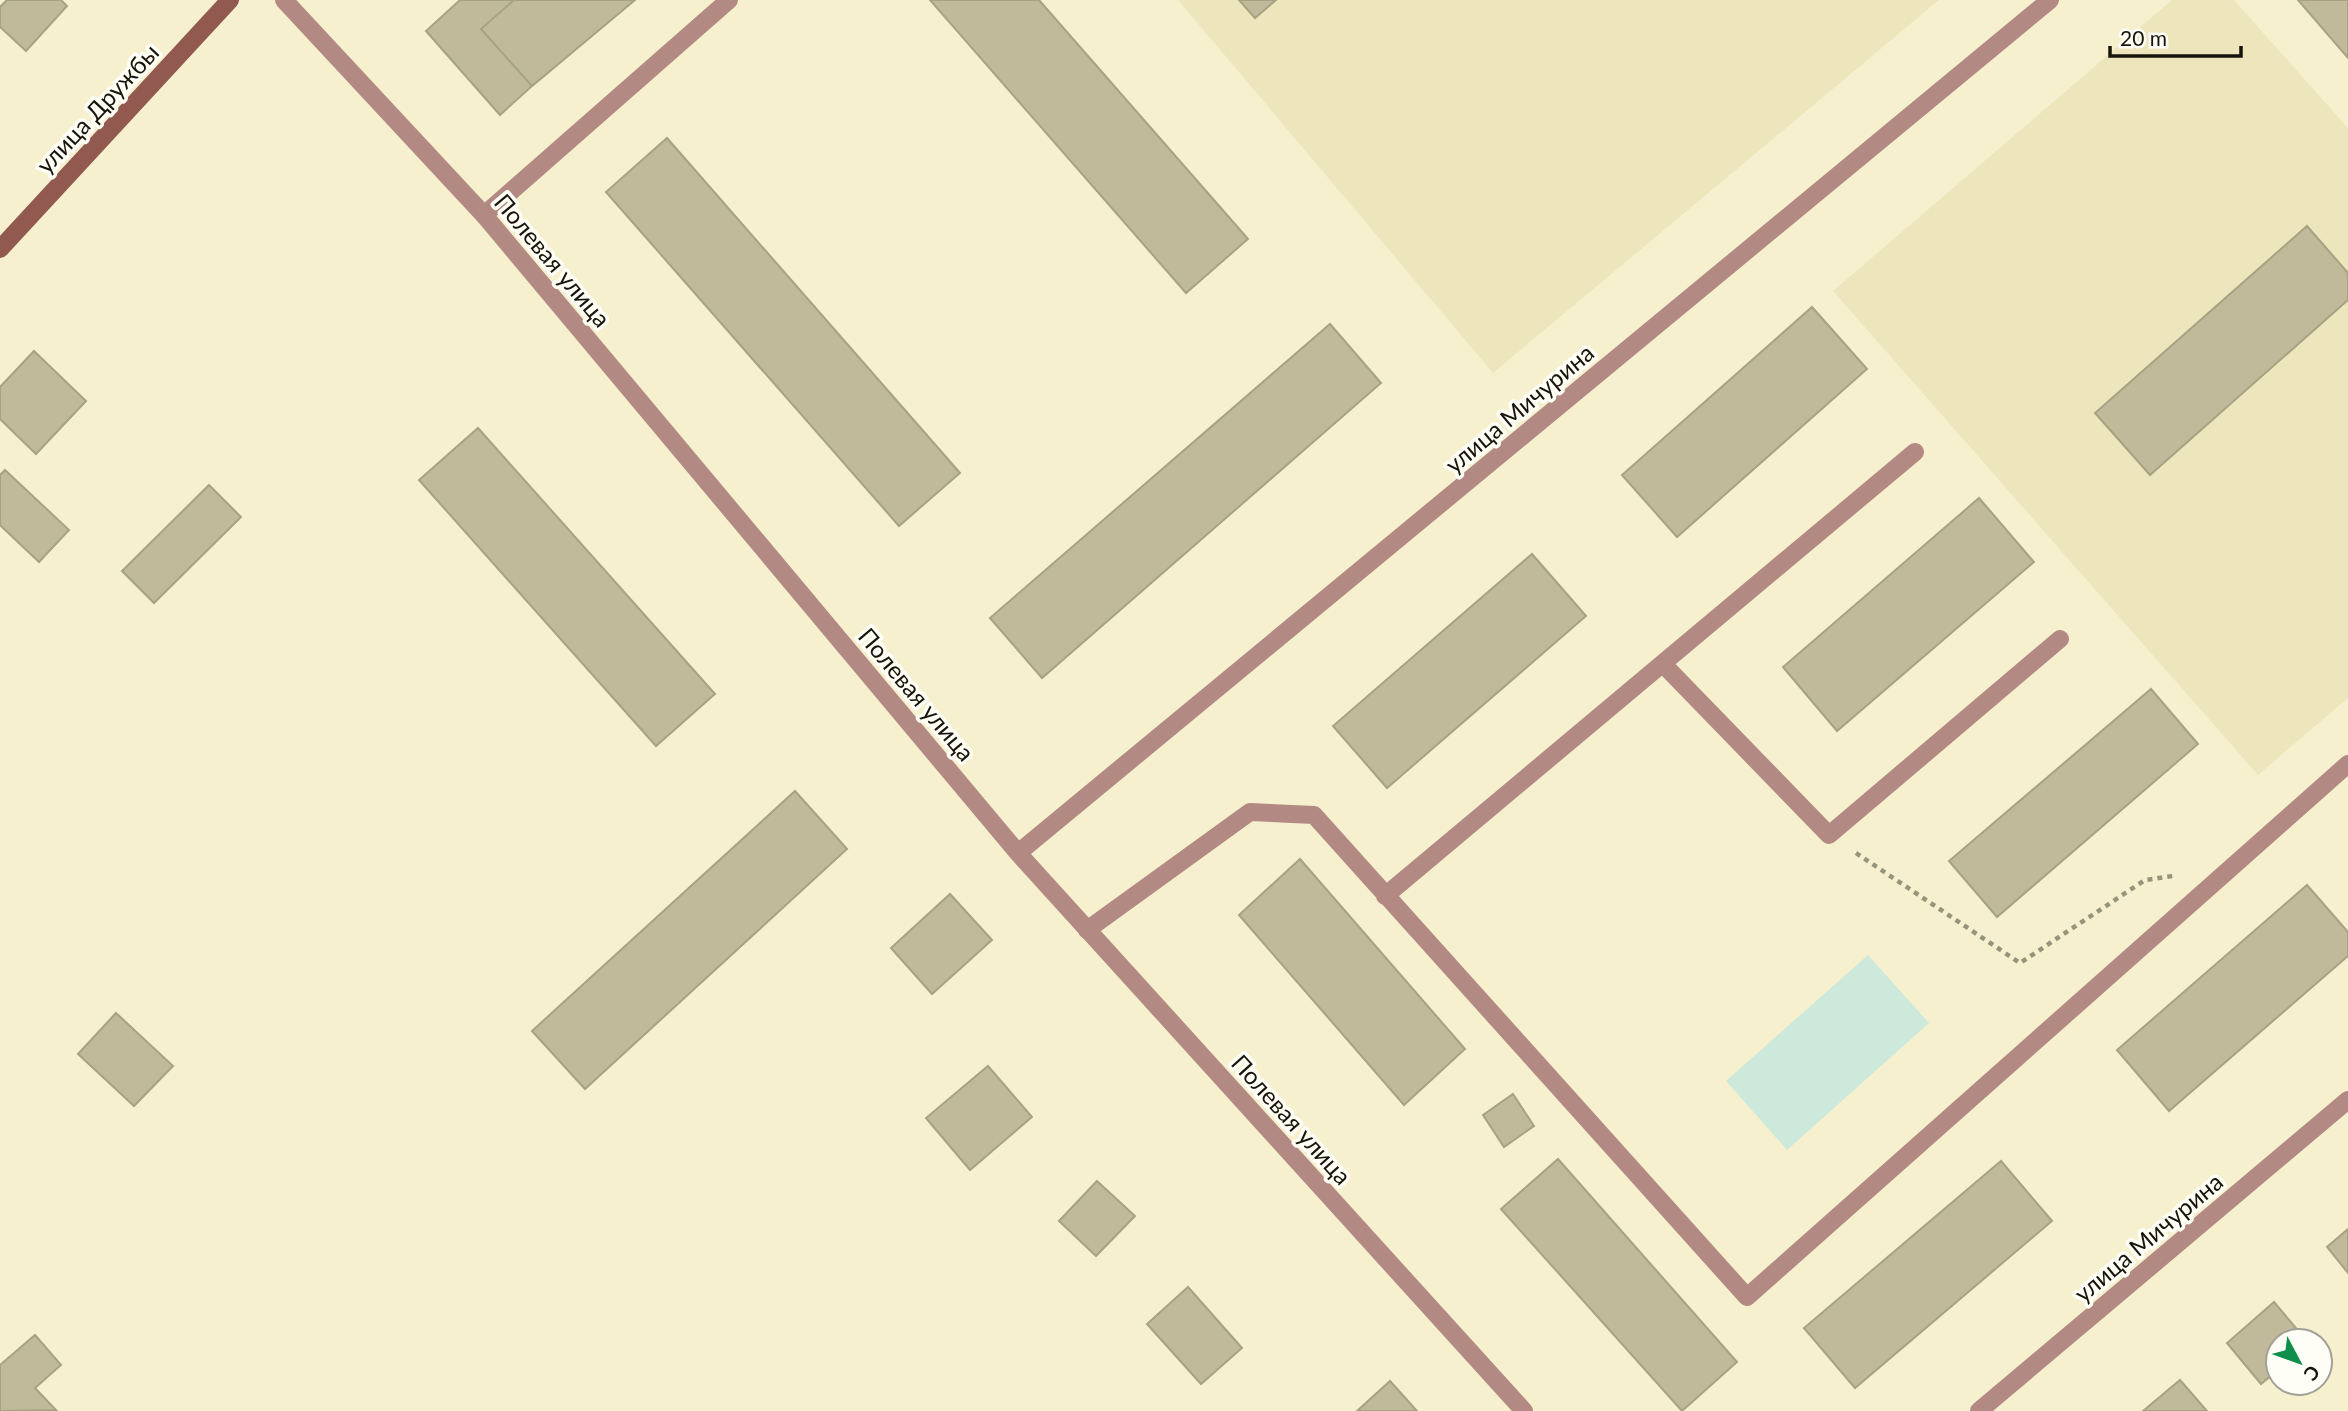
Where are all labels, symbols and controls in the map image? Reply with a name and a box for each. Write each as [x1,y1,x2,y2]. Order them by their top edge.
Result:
scale bar [2110,14,2241,58]
text: 20 m [2120,25,2167,50]
street label: улица Дружбы [30,37,164,179]
street label: Полевая улица [489,188,617,332]
street label: улица Мичурина [1439,337,1599,479]
street label: Полевая улица [853,622,981,766]
street label: Полевая улица [1226,1048,1358,1190]
street label: улица Мичурина [2068,1166,2228,1308]
north arrow [2264,1327,2334,1397]
text: С [2299,1361,2325,1386]

